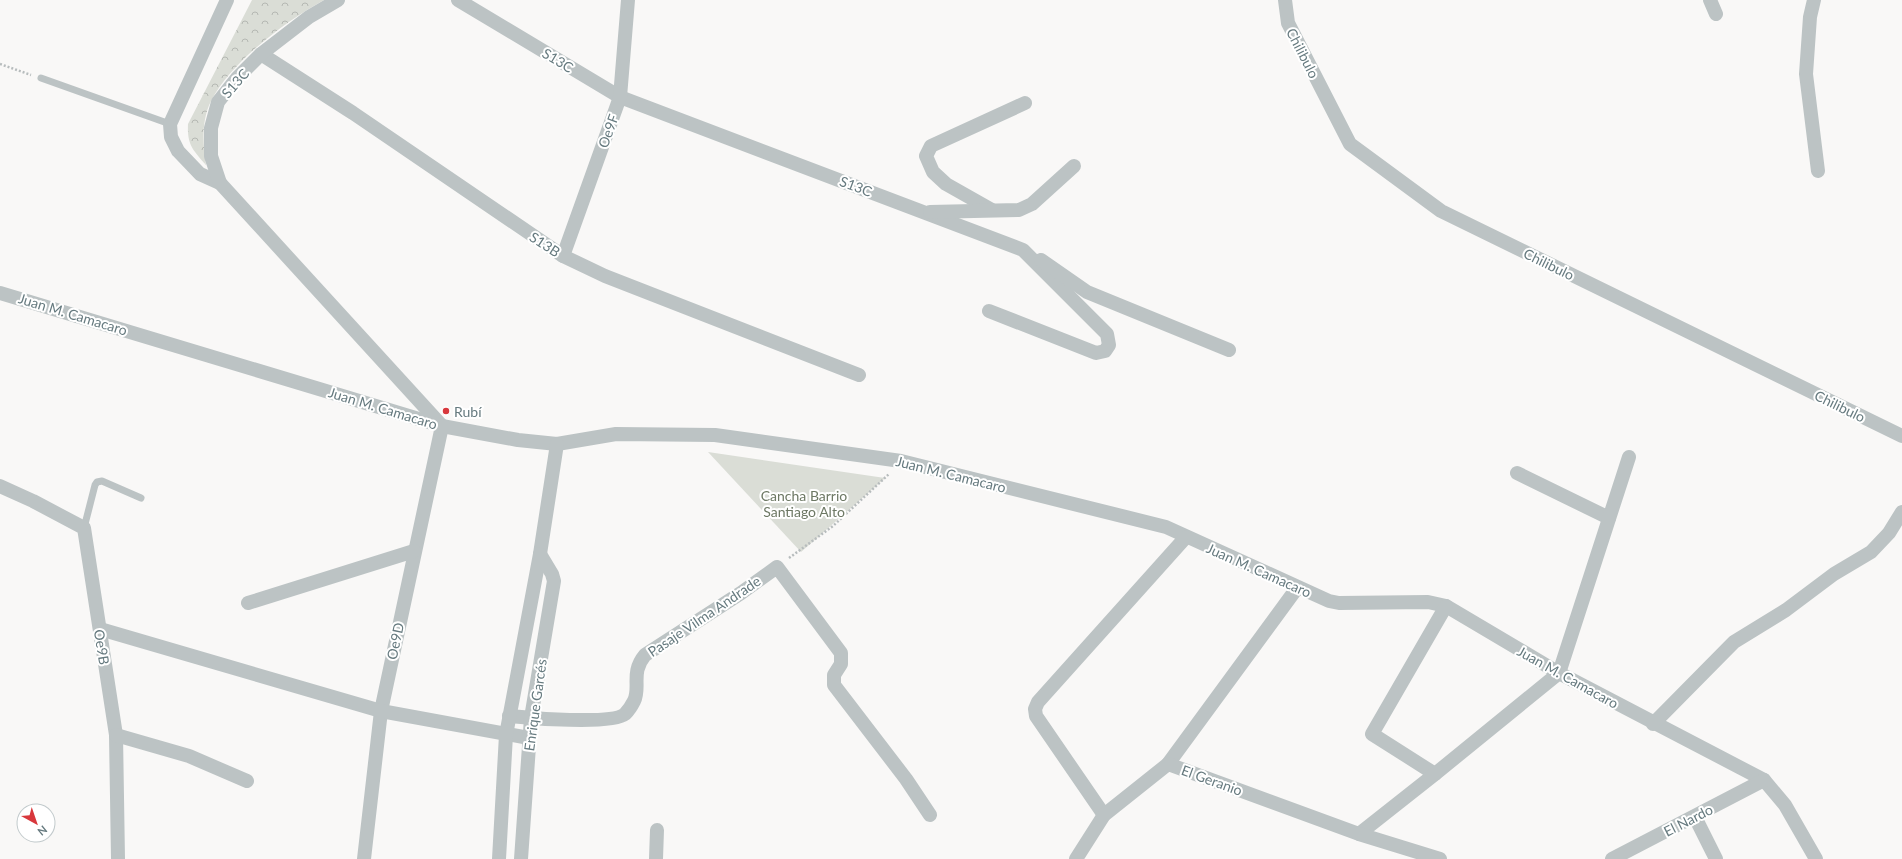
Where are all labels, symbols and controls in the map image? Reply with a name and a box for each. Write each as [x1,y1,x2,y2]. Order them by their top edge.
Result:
street label: Chilibulo [1283,25,1323,81]
street label: S13C [539,44,577,76]
street label: S13C [218,64,253,101]
street label: Oe9F [594,112,622,150]
street label: S13C [837,172,875,200]
street label: S13B [527,228,563,260]
street label: Chilibulo [1521,245,1577,284]
street label: Juan M. Camacaro [17,289,130,339]
street label: Juan M. Camacaro [327,383,440,433]
street label: Chilibulo [1812,387,1868,426]
place label: Rubí [454,403,482,420]
marker: Rubí [441,406,451,416]
street label: Juan M. Camacaro [894,452,1008,496]
park label: Cancha Barrio Santiago Alto [761,487,847,520]
street label: Juan M. Camacaro [1204,539,1314,601]
street label: Pasaje Vilma Andrade [645,572,763,660]
street label: Oe9D [383,621,407,661]
street label: Oe9B [91,628,113,666]
street label: Juan M. Camacaro [1514,642,1622,712]
street label: Enrique Garcés [520,658,550,752]
street label: El Geranio [1179,761,1245,799]
street label: El Nardo [1661,800,1716,840]
north arrow [16,803,56,843]
text: N [35,823,50,839]

